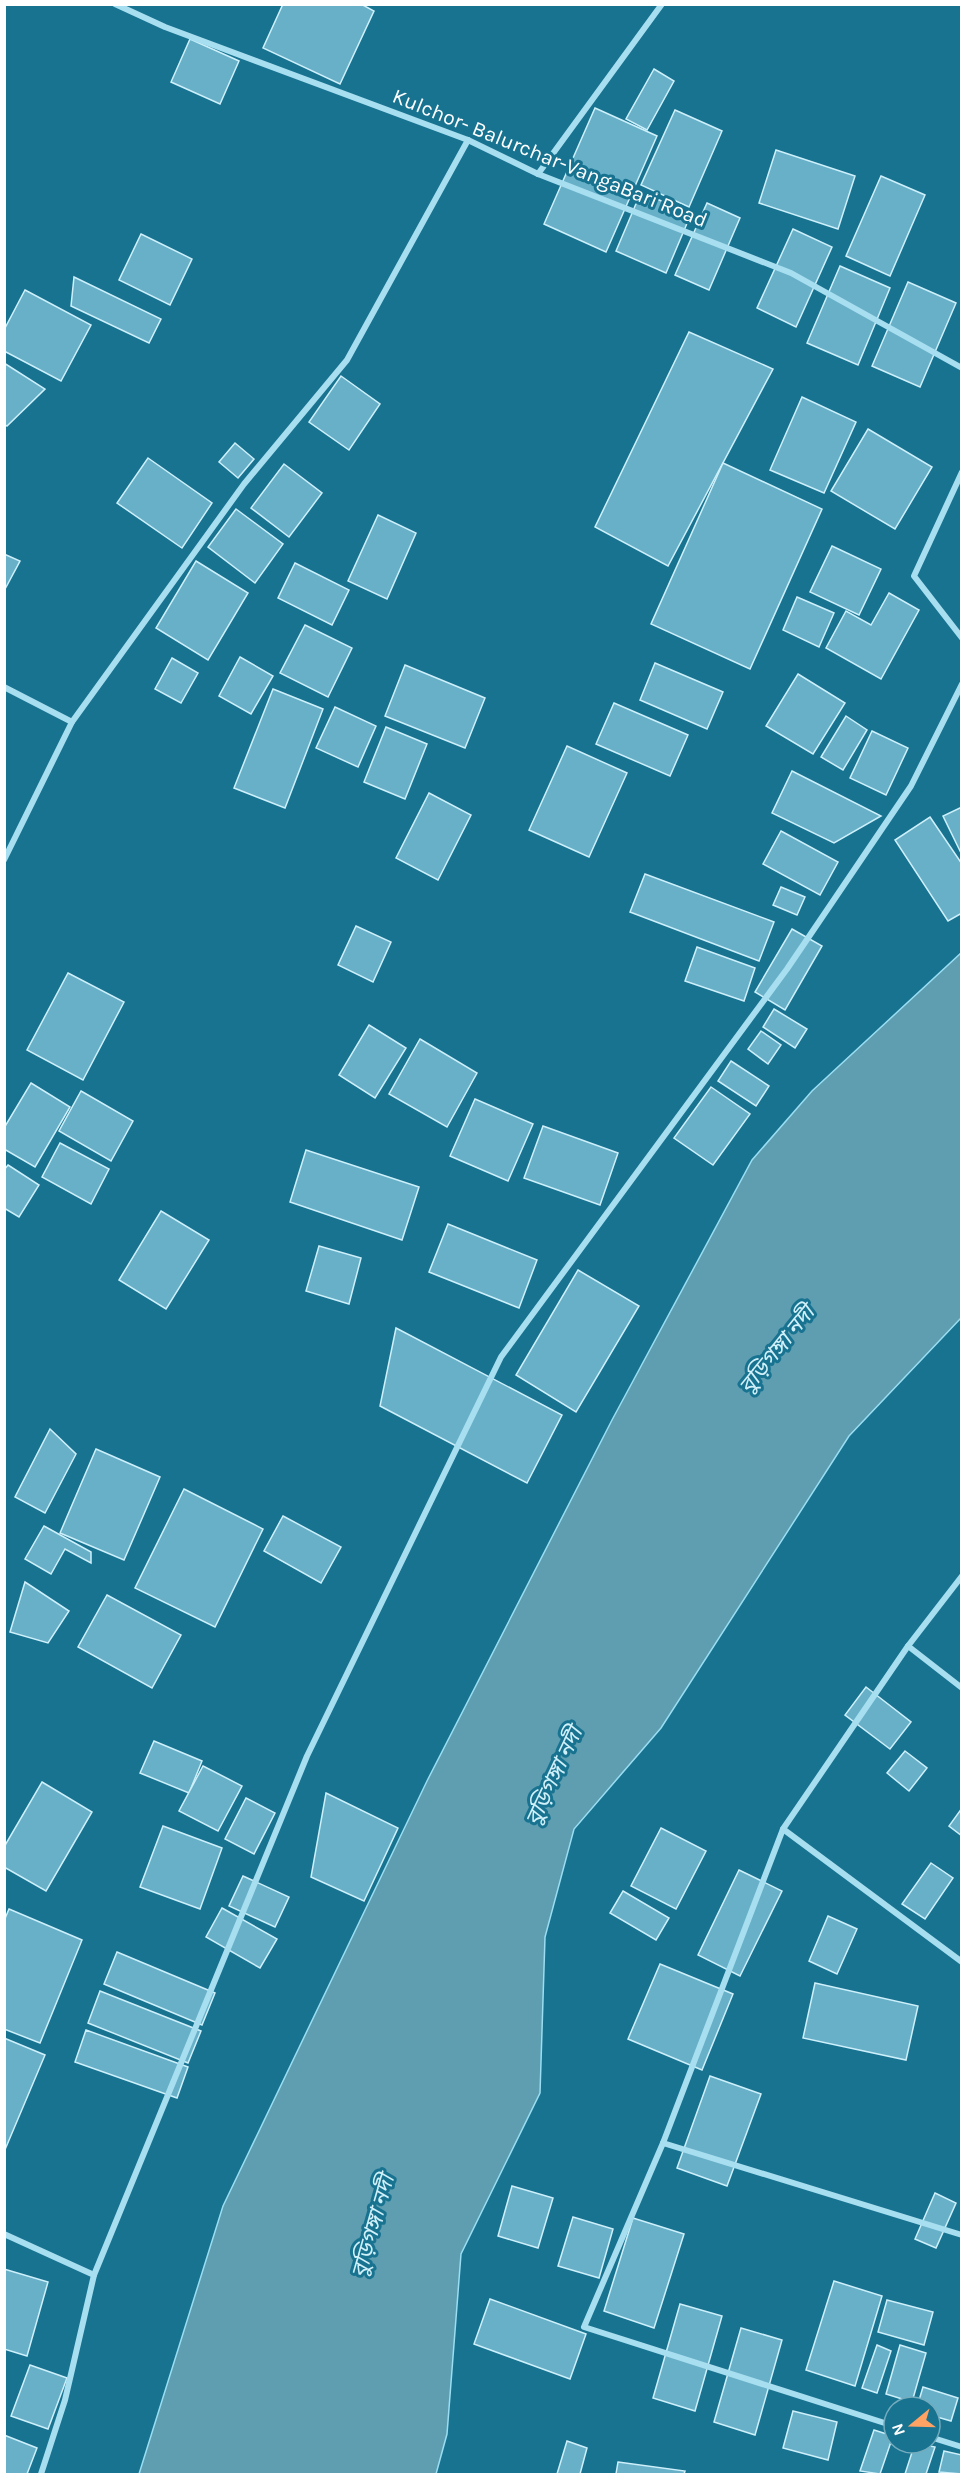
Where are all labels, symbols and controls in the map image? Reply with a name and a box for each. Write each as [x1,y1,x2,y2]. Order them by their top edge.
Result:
street label: Kulchor- Balurchar-VangaBari Road [389,84,711,232]
water label: বুড়িগঙ্গা নদী [733,1297,823,1399]
water label: বুড়িগঙ্গা নদী [520,1719,590,1830]
water label: বুড়িগঙ্গা নদী [346,2168,401,2281]
north arrow [882,2395,942,2455]
text: N [887,2421,909,2438]

